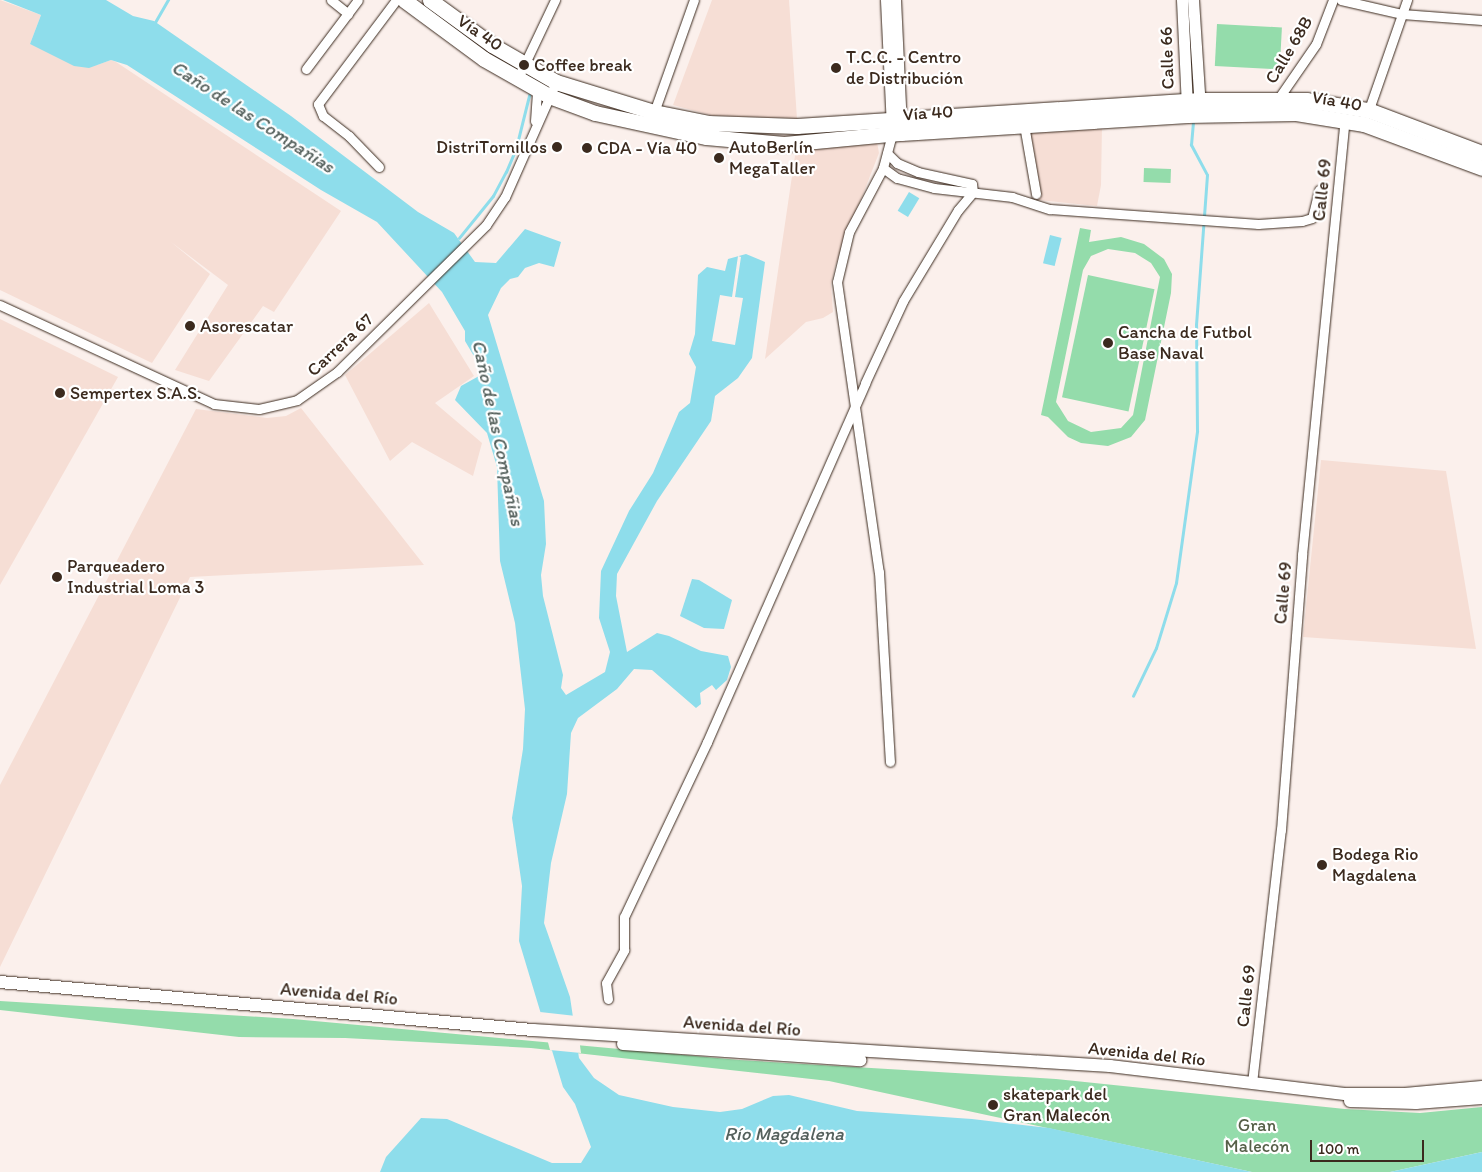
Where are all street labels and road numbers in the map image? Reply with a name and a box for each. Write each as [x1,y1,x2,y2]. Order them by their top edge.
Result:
street label: Vía 40 [453,10,507,56]
street label: Calle 68B [1260,12,1318,88]
street label: Calle 66 [1155,26,1179,90]
street label: Vía 40 [1310,86,1364,116]
street label: Vía 40 [902,100,954,126]
street label: Calle 69 [1308,158,1336,222]
street label: Carrera 67 [302,309,378,381]
street label: Calle 69 [1270,561,1296,625]
street label: Calle 69 [1232,964,1260,1028]
street label: Avenida del Río [279,978,399,1010]
street label: Avenida del Río [682,1011,802,1041]
street label: Avenida del Río [1087,1037,1207,1071]

